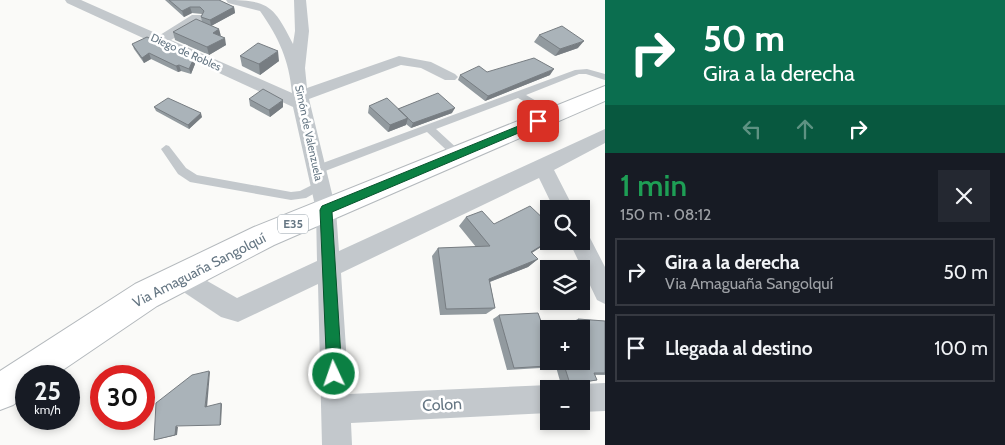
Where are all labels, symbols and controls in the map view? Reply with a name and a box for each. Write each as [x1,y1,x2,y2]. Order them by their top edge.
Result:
text: 50 m [703,17,785,60]
icon: right [620,20,685,85]
street label: Diego de Robles [149,30,224,74]
text: Gira a la derecha [703,60,855,87]
street label: Simón de Valenzuela [292,84,326,183]
pin [517,100,559,142]
icon: arrive [524,107,552,135]
icon: left [738,115,766,143]
icon: ahead [791,115,819,143]
icon: right [844,115,872,143]
text: 1 min [620,167,687,204]
button: close [938,170,990,222]
map controls [540,200,590,430]
button: search [540,200,590,250]
text: 150 m · 08:12 [620,205,711,224]
road number: E35 [278,214,308,233]
street label: Via Amaguaña Sangolquí [129,229,269,311]
text: Gira a la derecha [665,251,800,274]
icon: right [622,258,650,286]
button: layers [540,260,590,310]
text: 50 m [944,261,988,284]
text: Via Amaguaña Sangolquí [665,274,833,293]
button: + [540,320,590,370]
icon: arrive [622,334,650,362]
text: Llegada al destino [665,337,812,360]
text: 100 m [934,337,988,360]
position arrow [307,347,359,399]
speed limit sign: 30 [90,365,155,430]
text: 25 [34,376,61,406]
button: − [540,380,590,430]
street label: Colon [422,394,462,415]
text: km/h [34,402,61,417]

